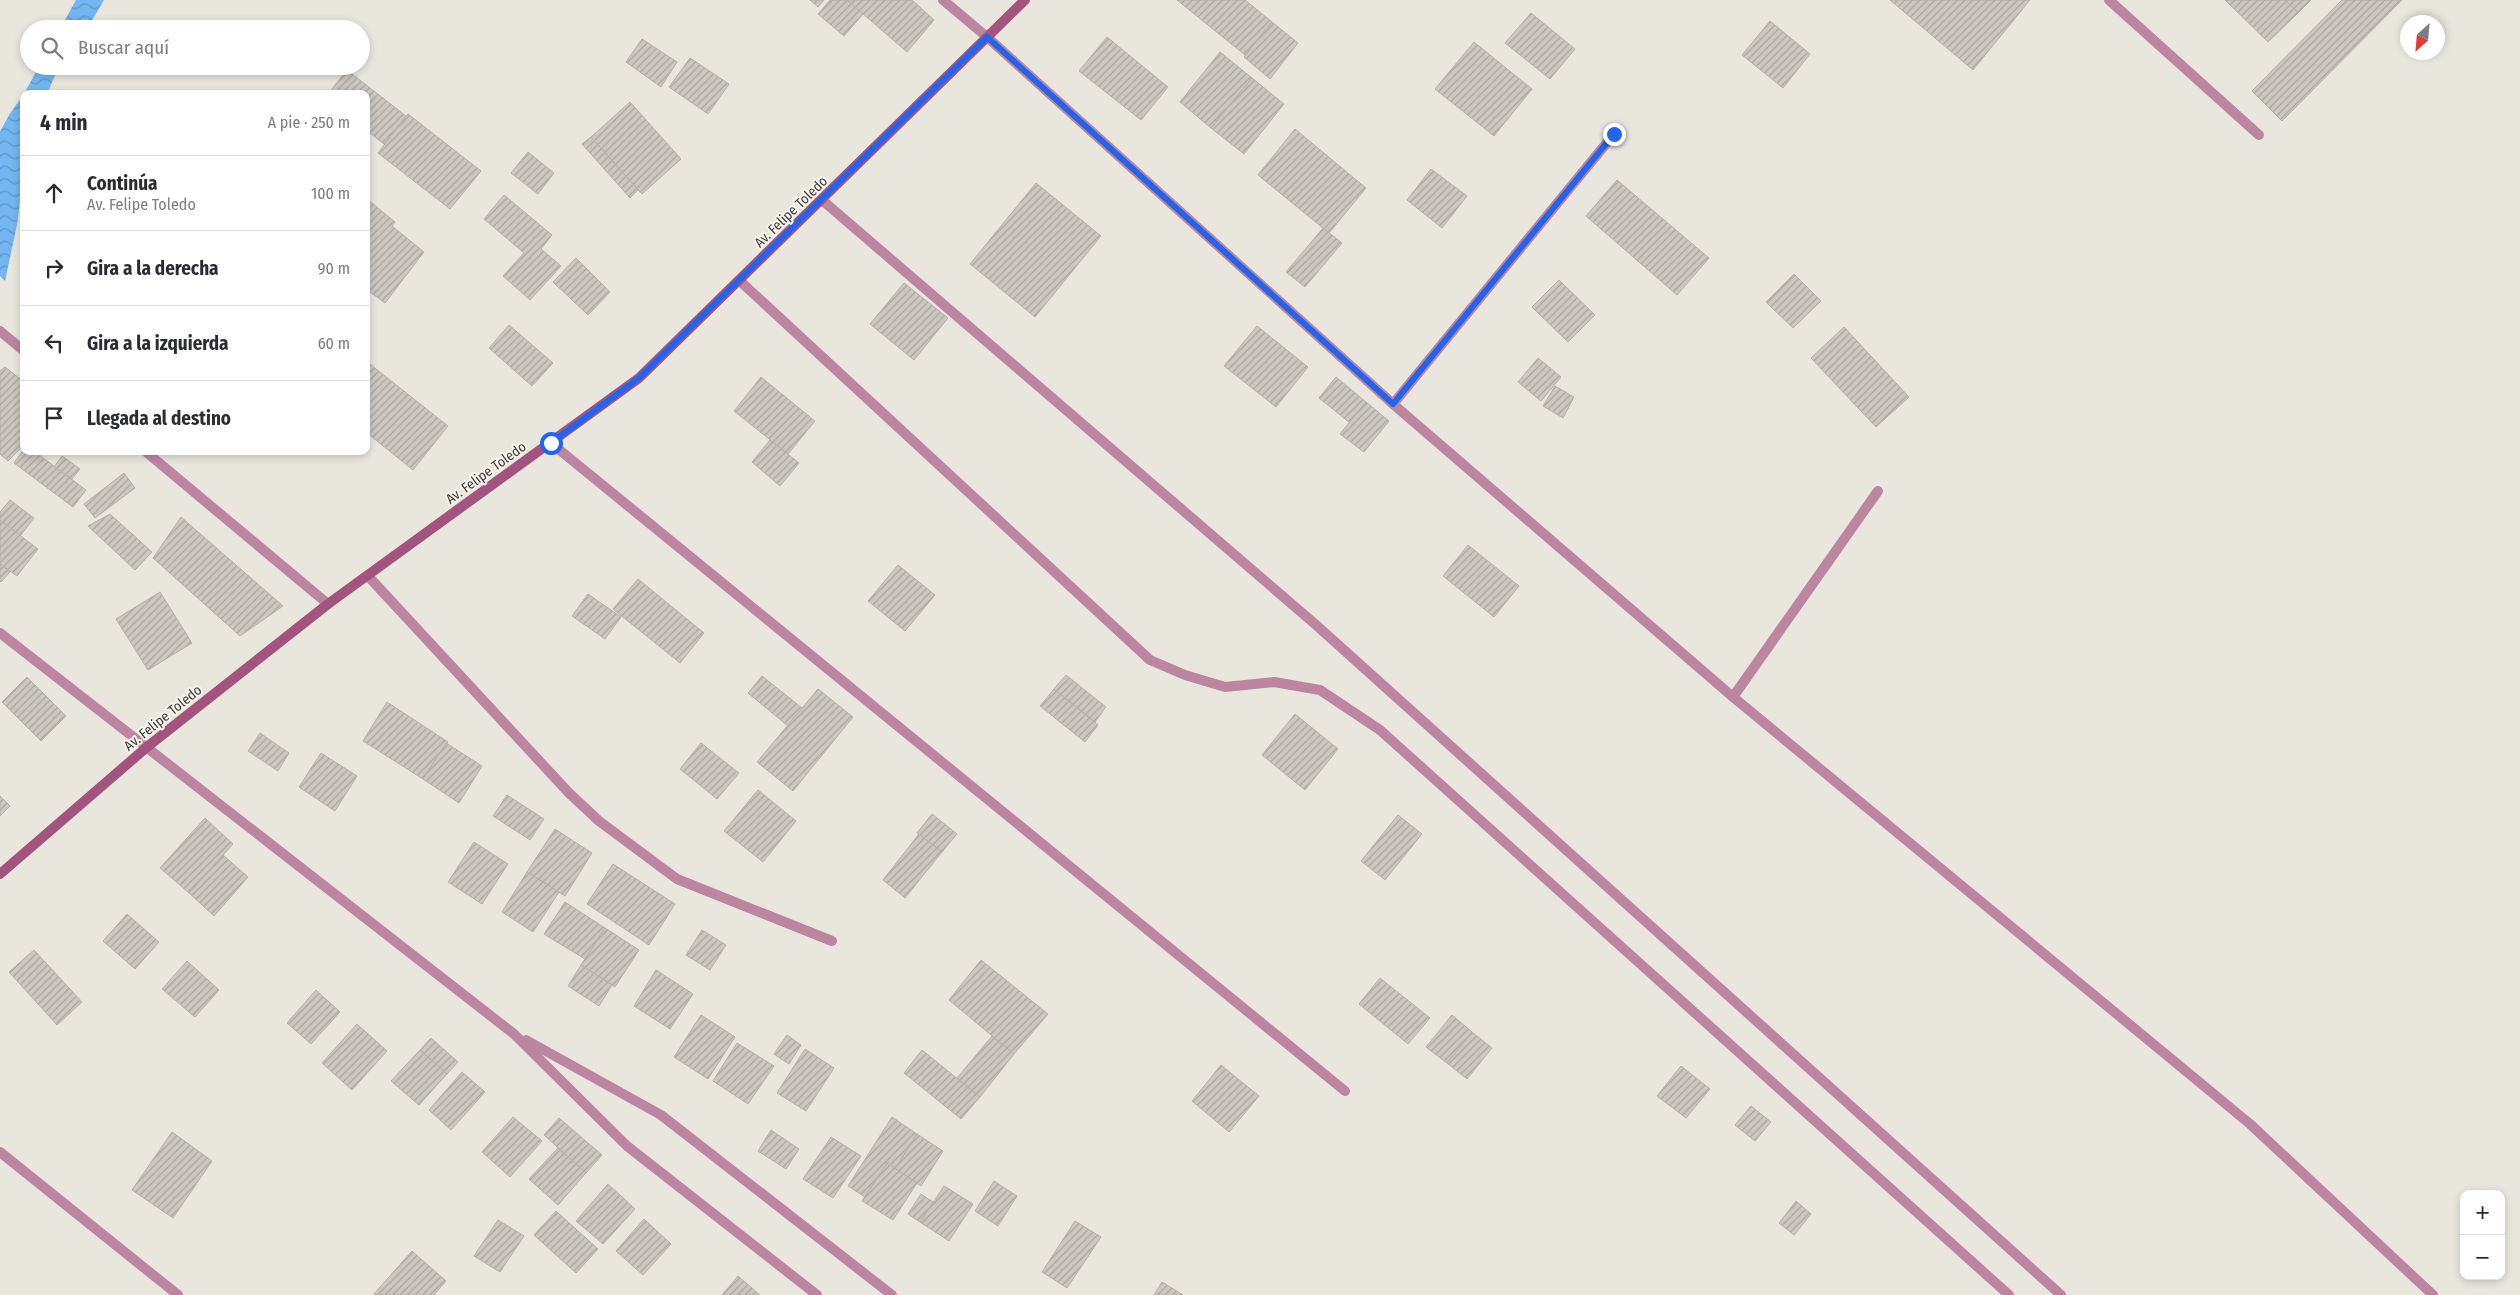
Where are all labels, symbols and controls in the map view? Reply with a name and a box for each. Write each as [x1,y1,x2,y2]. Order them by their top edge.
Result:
north arrow [2400,15,2445,60]
search box [20,20,370,75]
icon: search [38,34,66,62]
text: Buscar aquí [78,36,169,59]
text: 4 min [40,110,88,136]
text: A pie · 250 m [268,113,350,132]
route end [1603,123,1626,146]
text: Continúa [87,172,158,195]
street label: Av. Felipe Toledo [751,173,831,251]
icon: ahead [40,179,68,207]
text: 100 m [311,184,350,203]
text: Av. Felipe Toledo [87,195,196,214]
icon: right [40,254,68,282]
text: Gira a la derecha [87,257,219,280]
text: 90 m [318,259,350,278]
icon: left [40,329,68,357]
text: Gira a la izquierda [87,332,229,355]
text: 60 m [318,334,350,353]
icon: arrive [40,404,68,432]
text: Llegada al destino [87,407,231,430]
route start [540,432,563,455]
street label: Av. Felipe Toledo [442,438,530,508]
street label: Av. Felipe Toledo [121,681,205,755]
map controls [2460,1190,2505,1280]
button: + [2460,1190,2505,1235]
button: − [2460,1235,2505,1280]

